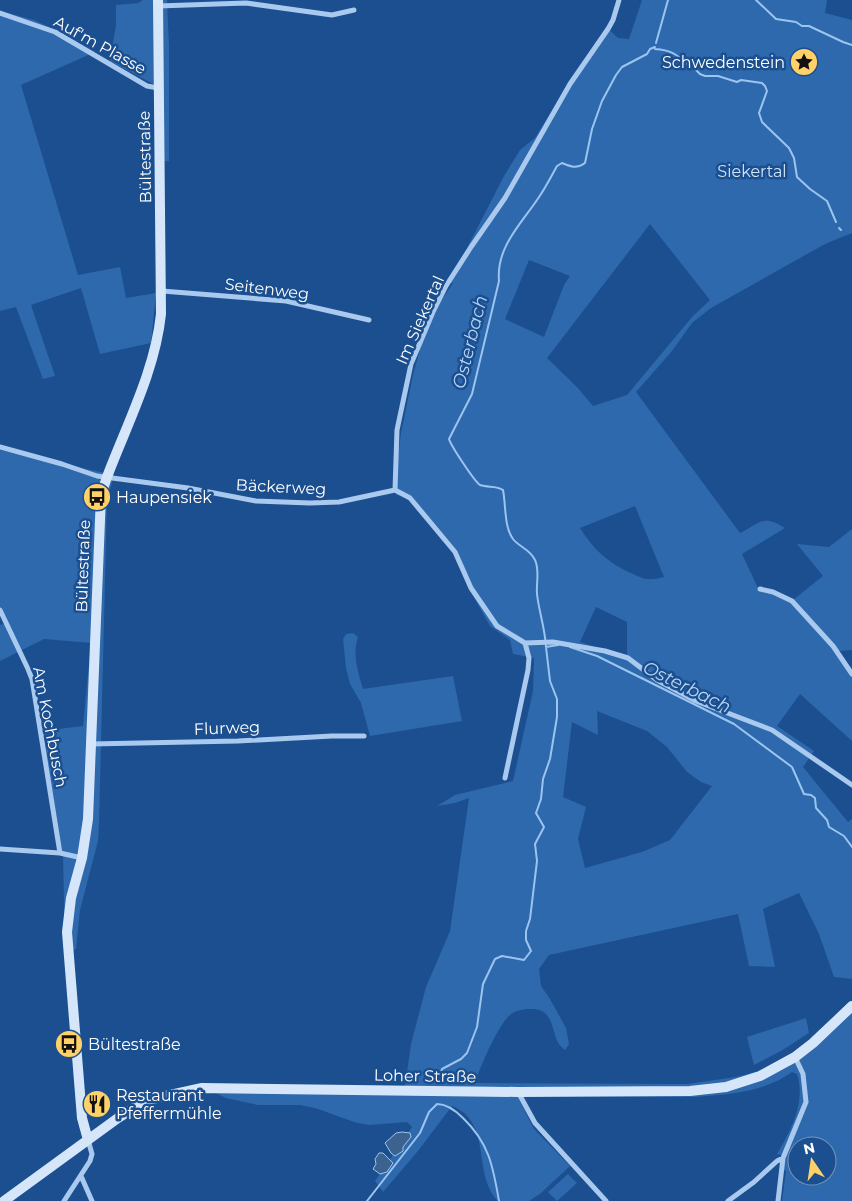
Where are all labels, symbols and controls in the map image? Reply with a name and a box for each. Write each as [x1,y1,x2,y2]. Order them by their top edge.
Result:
street label: Auf'm Plasse [51,12,149,78]
place icon: Schwedenstein [789,47,819,77]
place label: Schwedenstein [662,53,785,72]
street label: Bültestraße [135,110,155,204]
park label: Siekertal [717,162,787,181]
street label: Im Siekertal [392,273,448,367]
street label: Seitenweg [224,274,310,304]
water label: Osterbach [448,293,492,391]
street label: Bäckerweg [235,475,327,499]
bus stop icon: Haupensiek [82,482,112,512]
place label: Haupensiek [116,488,212,507]
street label: Bültestraße [72,519,94,613]
water label: Osterbach [639,656,735,718]
street label: Am Kochbusch [29,665,71,789]
street label: Flurweg [194,717,260,739]
bus stop icon: Bültestraße [54,1029,84,1059]
place label: Bültestraße [88,1035,181,1054]
street label: Loher Straße [374,1066,476,1086]
place label: Restaurant Pfeffermühle [116,1086,222,1123]
restaurant icon: Restaurant Pfeffermühle [82,1089,112,1119]
north arrow [787,1136,837,1186]
text: N [802,1138,817,1158]

